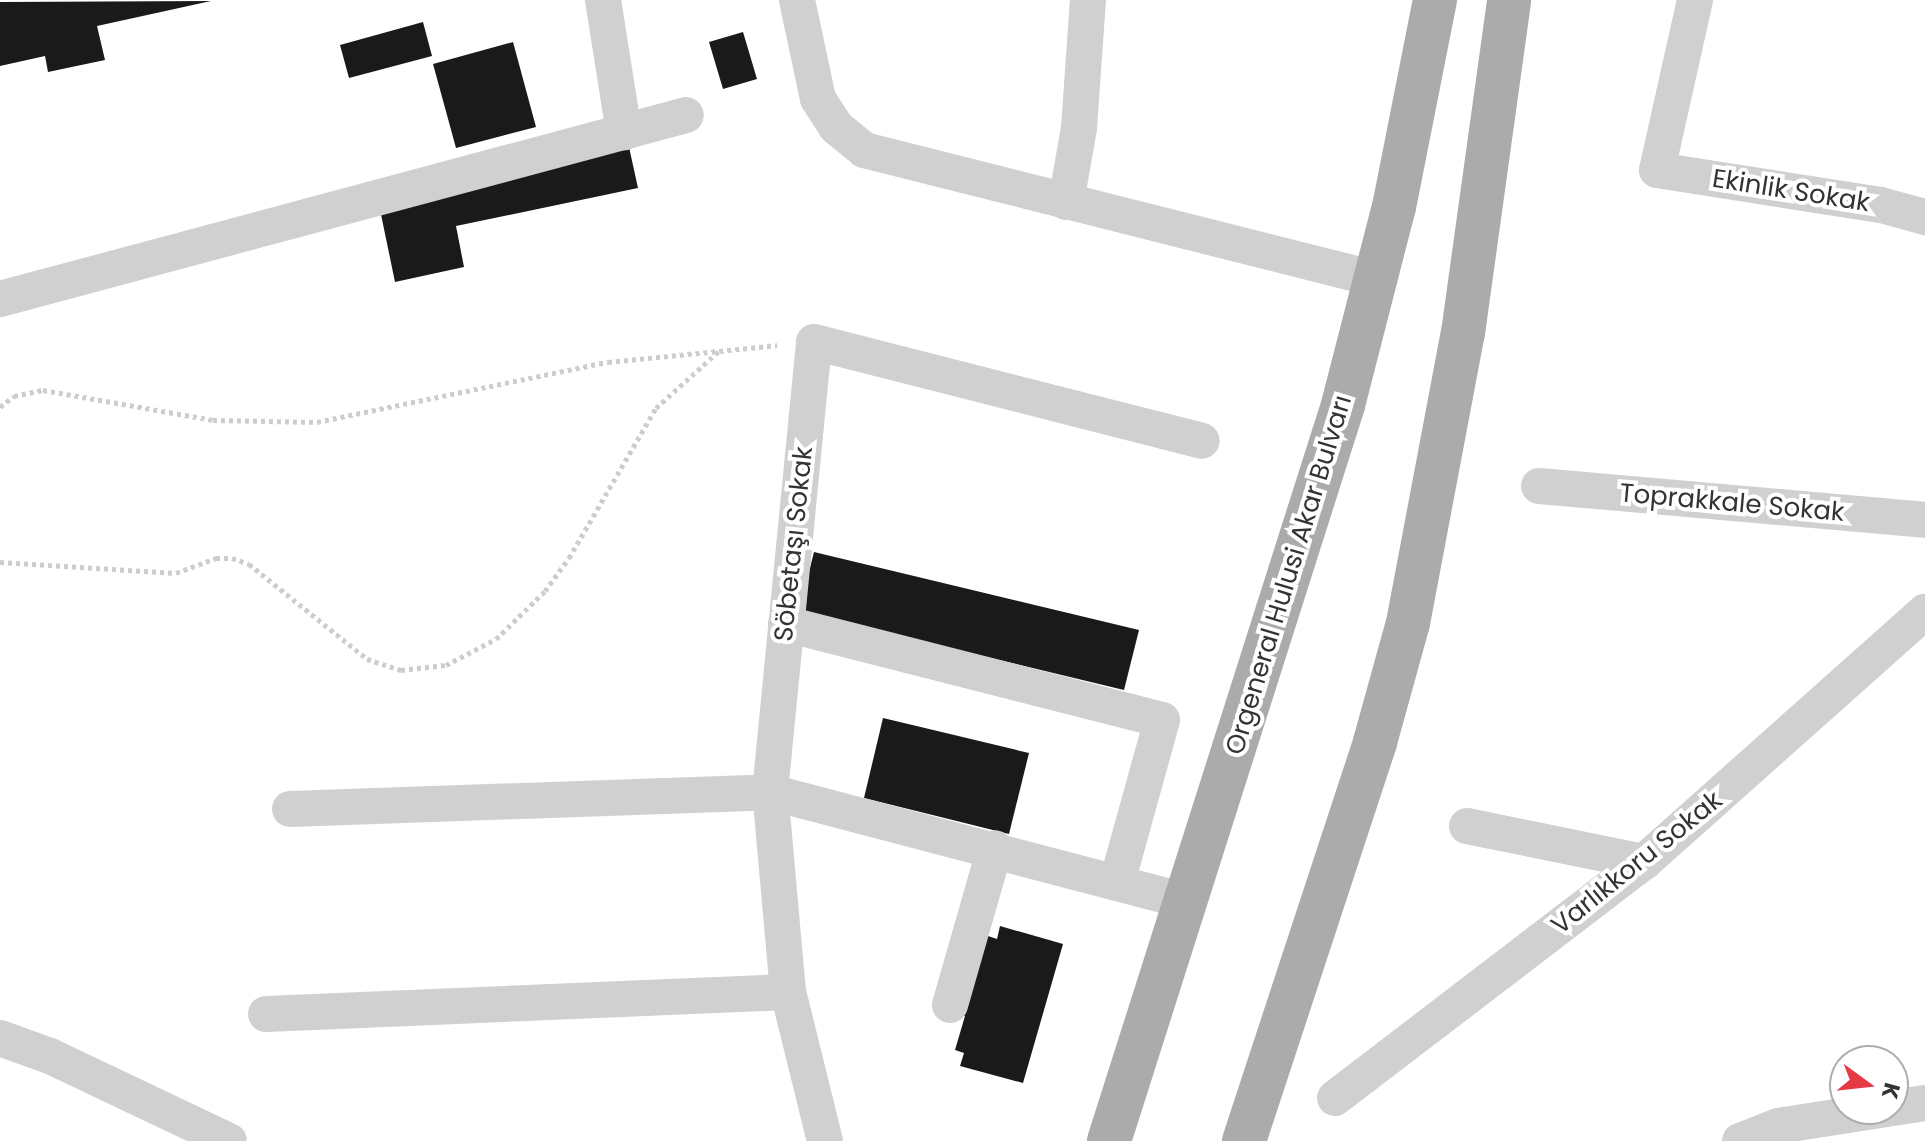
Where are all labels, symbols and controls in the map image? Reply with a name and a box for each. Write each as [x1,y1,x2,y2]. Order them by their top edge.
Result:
street label: Ekinlik Sokak [1710,163,1872,219]
street label: Orgeneral Hulusi Akar Bulvarı [1219,392,1359,758]
street label: Söbetaşı Sokak [768,445,820,643]
street label: Toprakkale Sokak [1618,478,1846,528]
street label: Varlıkkoru Sokak [1545,785,1729,941]
north arrow [1829,1045,1909,1125]
text: K [1874,1079,1908,1102]

